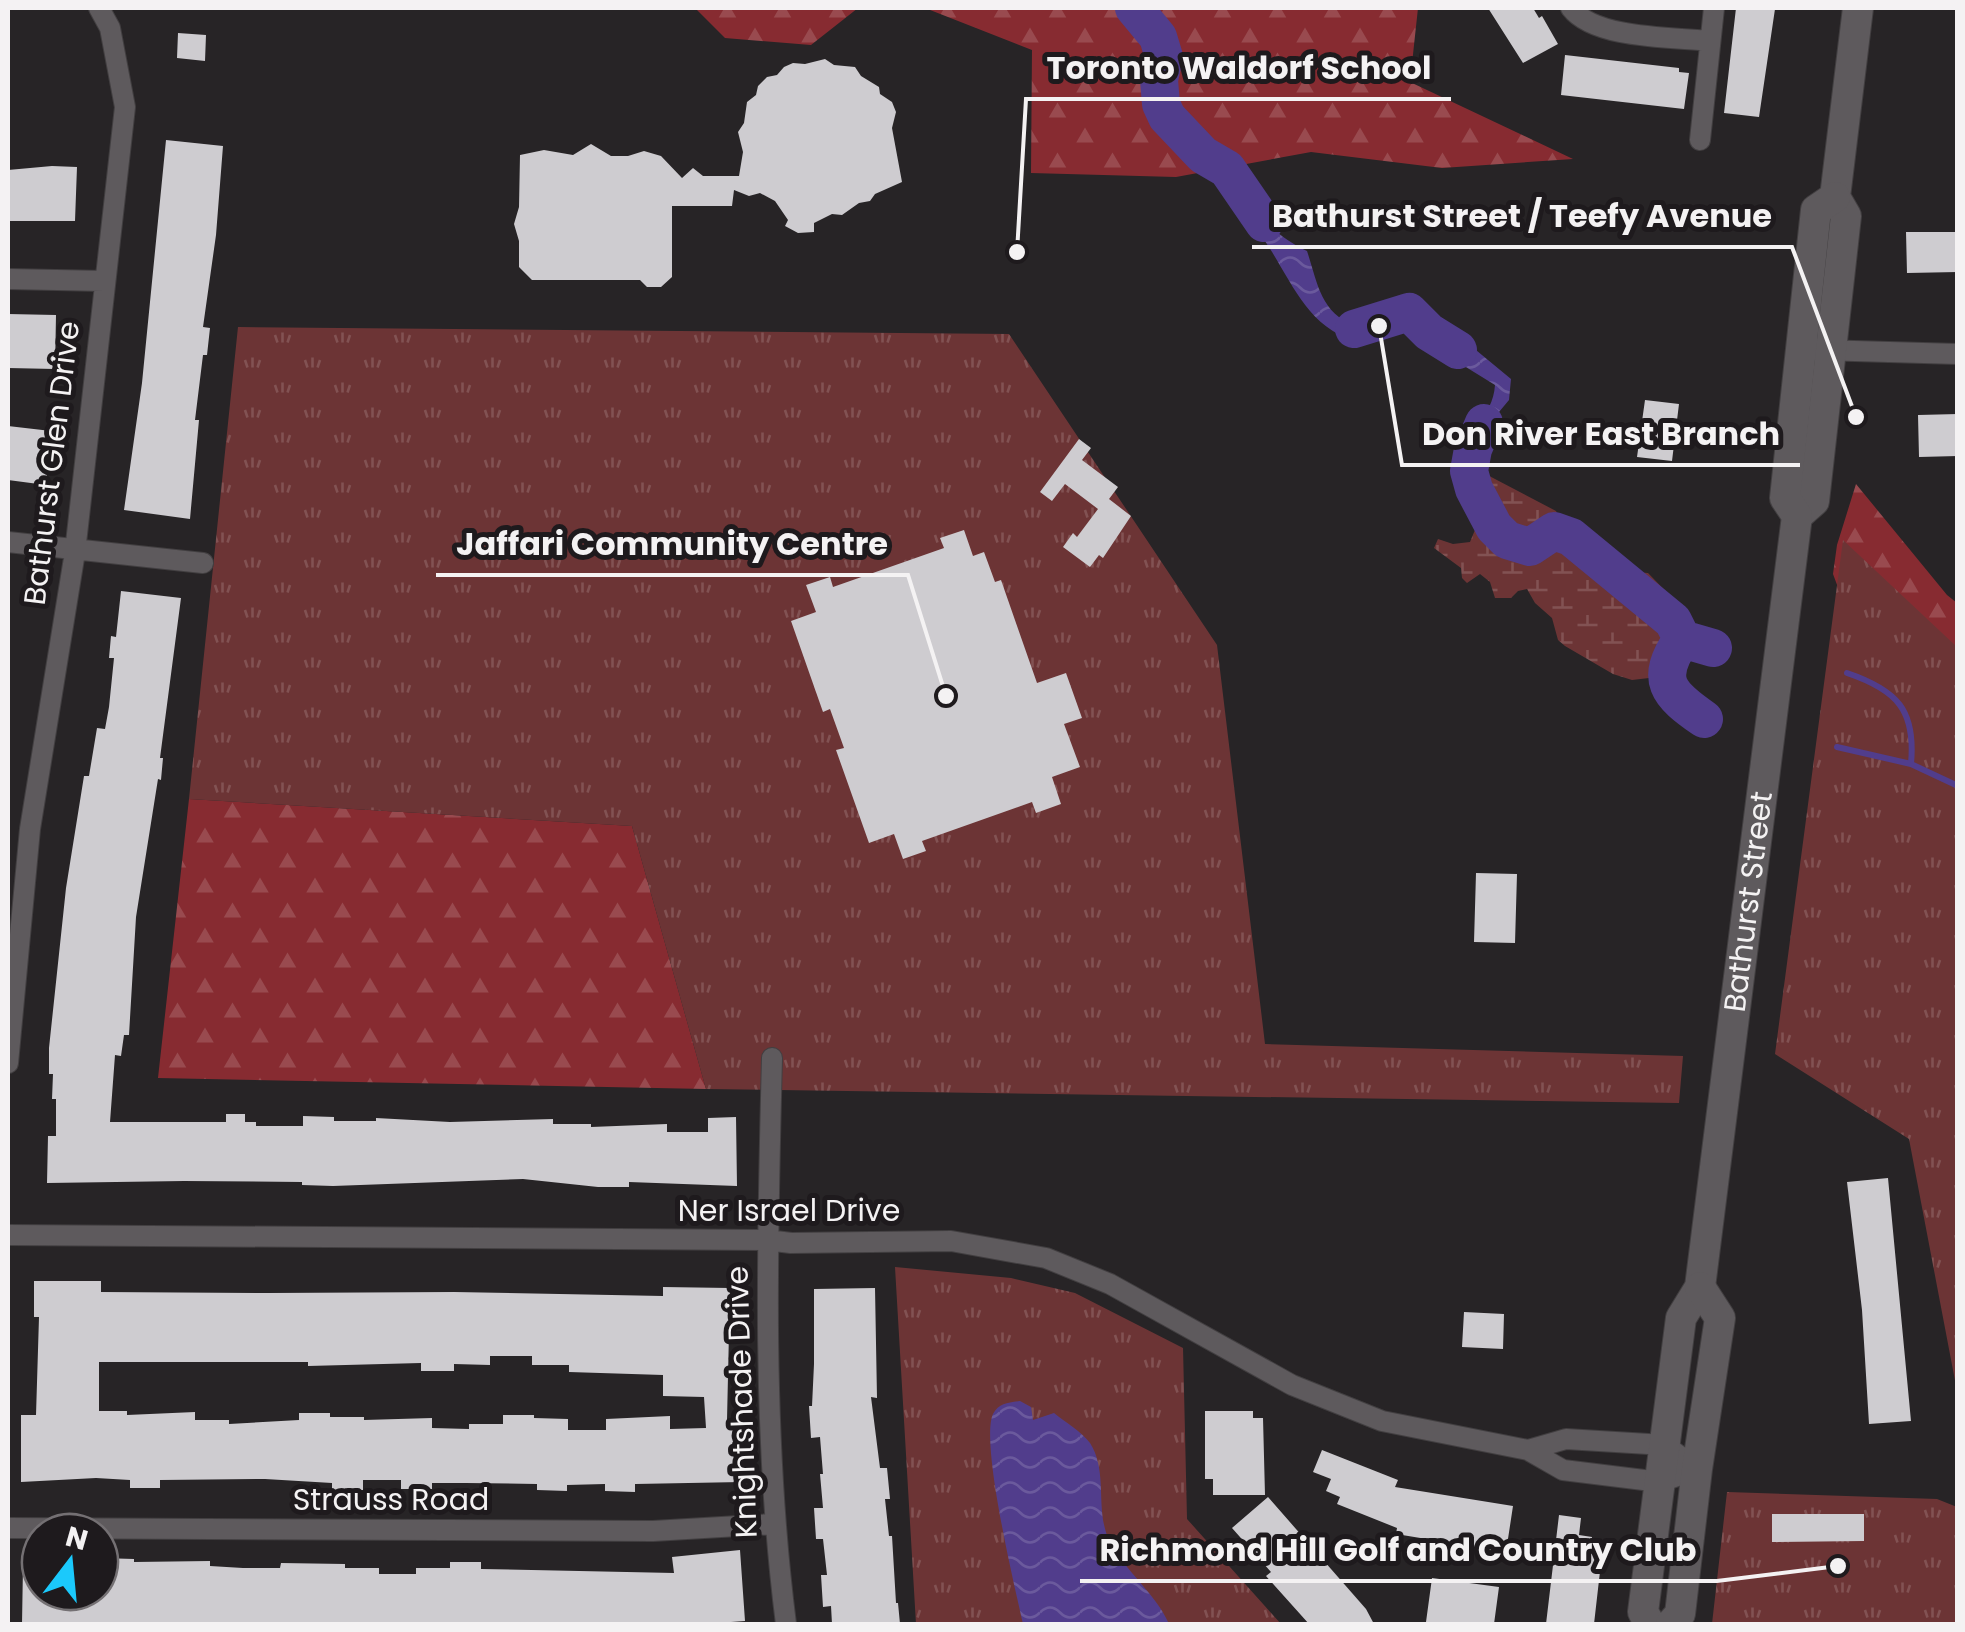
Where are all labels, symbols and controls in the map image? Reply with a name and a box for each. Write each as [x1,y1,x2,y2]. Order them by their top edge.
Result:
callout: Toronto Waldorf School [1026,37,1451,99]
text: Toronto Waldorf School [1047,45,1431,90]
callout: Bathurst Street / Teefy Avenue [1252,185,1792,247]
text: Bathurst Street / Teefy Avenue [1272,193,1772,238]
street label: Bathurst Glen Drive [13,319,90,607]
callout: Don River East Branch [1402,403,1800,465]
text: Don River East Branch [1422,411,1780,456]
callout: Jaffari Community Centre [436,513,908,575]
text: Jaffari Community Centre [456,521,888,566]
street label: Bathurst Street [1713,789,1783,1014]
street label: Ner Israel Drive [678,1189,900,1232]
street label: Knightshade Drive [715,1265,768,1539]
street label: Strauss Road [293,1478,489,1521]
north arrow [20,1512,120,1612]
text: N [61,1517,92,1560]
callout: Richmond Hill Golf and Country Club [1080,1519,1717,1581]
text: Richmond Hill Golf and Country Club [1099,1527,1697,1572]

